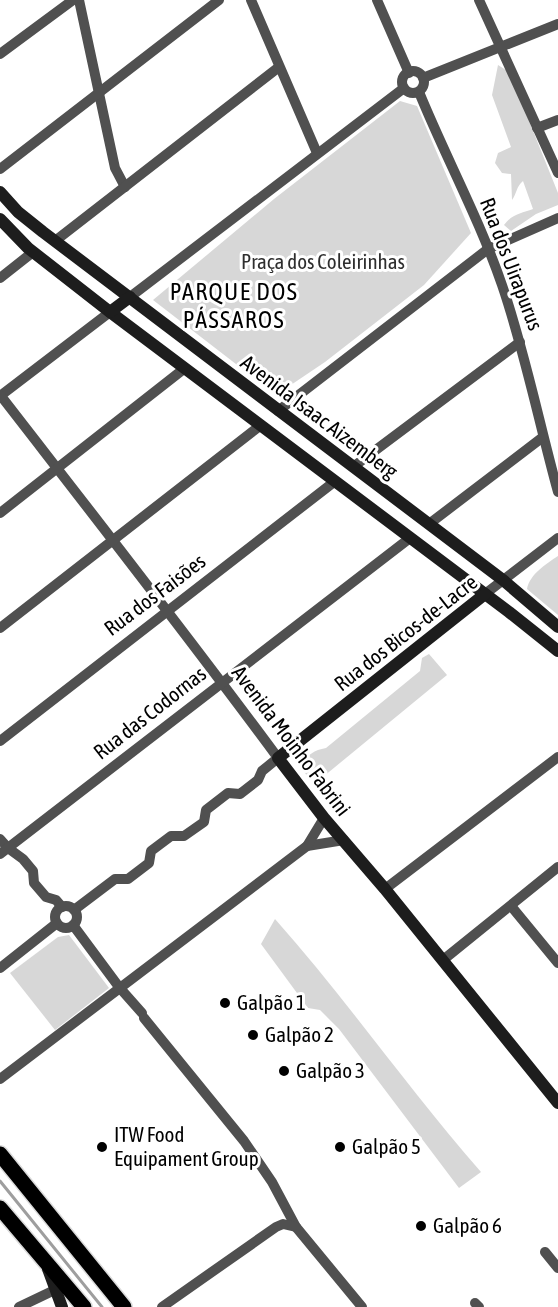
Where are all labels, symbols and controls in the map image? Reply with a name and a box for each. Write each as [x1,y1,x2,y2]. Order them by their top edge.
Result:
street label: Rua dos Uirapurus [476,194,548,333]
park label: Praça dos Coleirinhas [241,249,405,273]
district label: PARQUE DOS PÁSSAROS [170,278,298,333]
street label: Avenida Isaac Aizemberg [236,349,403,483]
street label: Rua dos Faisões [99,548,210,640]
street label: Rua dos Bicos-de-Lacre [329,569,482,695]
street label: Rua das Codornas [88,661,210,764]
street label: Avenida Moinho Fabrini [228,661,356,820]
place label: Galpão 1 [237,990,306,1014]
marker: Galpão 1 [218,996,232,1010]
place label: Galpão 2 [265,1022,334,1046]
marker: Galpão 2 [246,1028,260,1042]
place label: Galpão 3 [296,1058,365,1082]
marker: Galpão 3 [277,1064,291,1078]
place label: ITW Food Equipament Group [114,1122,259,1170]
place label: Galpão 5 [352,1134,421,1158]
marker: ITW Food Equipament Group [95,1140,109,1154]
marker: Galpão 5 [333,1140,347,1154]
place label: Galpão 6 [433,1213,502,1237]
marker: Galpão 6 [414,1219,428,1233]

